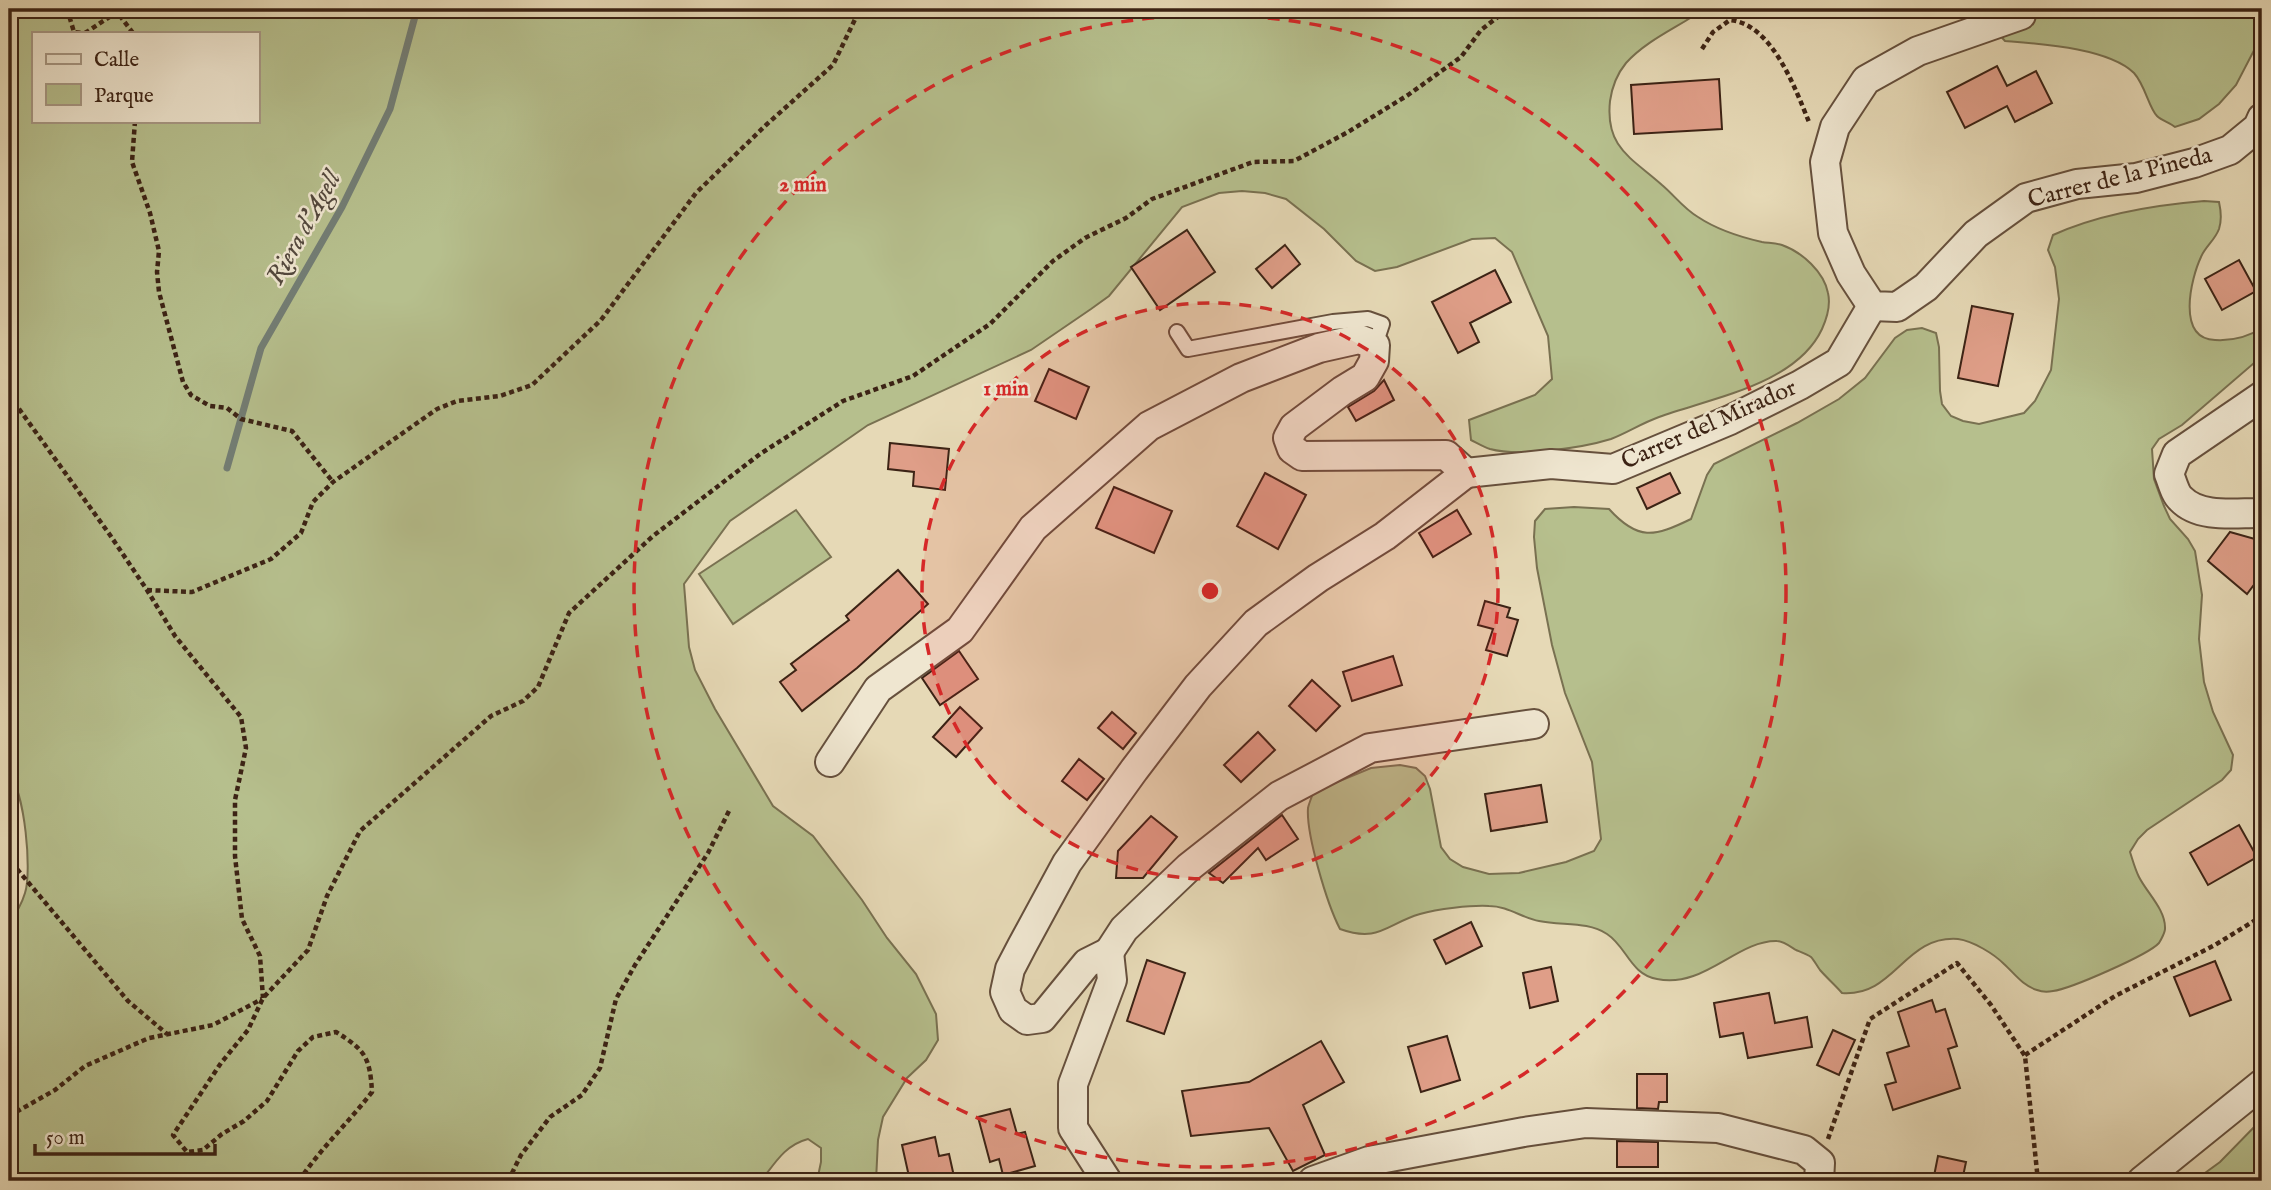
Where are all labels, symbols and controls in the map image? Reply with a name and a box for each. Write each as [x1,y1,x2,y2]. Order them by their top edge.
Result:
legend [32,32,259,122]
text: Calle [94,47,139,74]
text: Parque [94,83,154,110]
street label: Carrer de la Pineda [2025,140,2216,216]
water label: Riera d'Agell [259,164,351,291]
text: 2 min [779,172,827,199]
street label: Carrer del Mirador [1617,372,1802,477]
text: 1 min [983,376,1029,403]
centre of rings [1198,579,1222,603]
scale bar [35,1113,215,1157]
text: 50 m [46,1125,85,1152]

